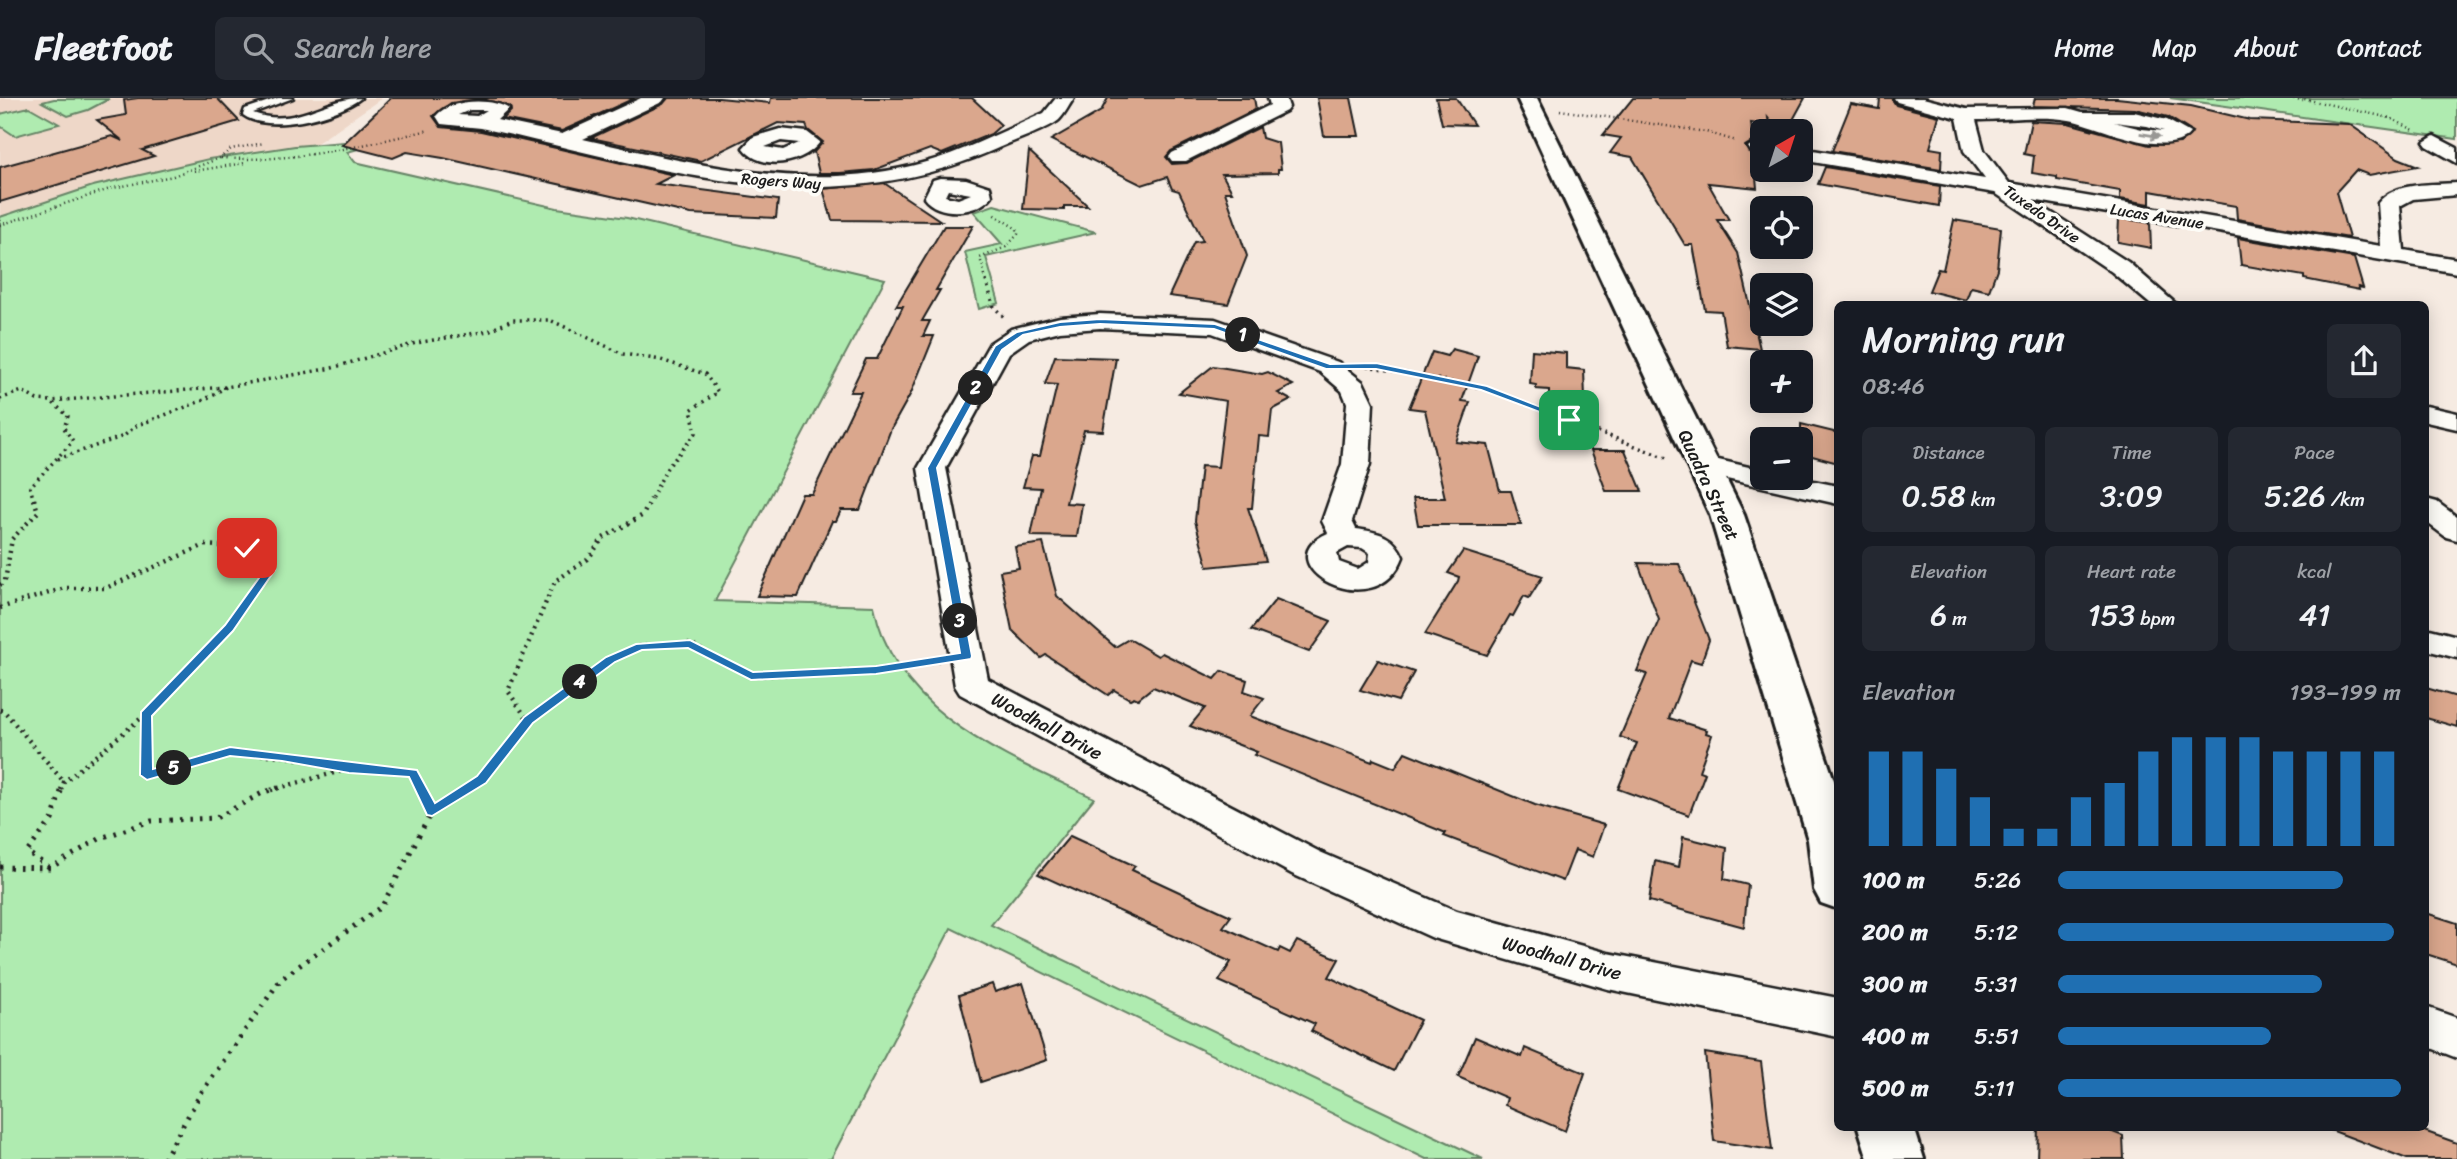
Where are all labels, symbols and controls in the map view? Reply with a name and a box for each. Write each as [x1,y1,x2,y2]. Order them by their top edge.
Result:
search box [215,17,705,80]
text: Fleetfoot [35,19,173,77]
text: Search here [295,25,432,71]
text: Home [2054,27,2114,69]
text: Map [2152,27,2196,69]
text: About [2234,27,2299,69]
text: Contact [2337,27,2422,69]
icon: search [239,29,277,67]
north arrow [1750,119,1813,182]
map controls [1750,119,1813,490]
one-way arrow [2139,130,2161,141]
street label: Rogers Way [740,164,823,198]
street label: Tuxedo Drive [1997,177,2087,251]
street label: Lucas Avenue [2108,194,2206,238]
button: locate [1750,196,1813,259]
button: layers [1750,273,1813,336]
text: Morning run [1862,306,2065,373]
pin: 1 [1226,317,1260,352]
text: 1 [1238,318,1247,351]
button: share [2327,324,2401,398]
button: + [1750,350,1813,413]
text: 08:46 [1862,366,1925,407]
pin: 2 [958,370,993,406]
text: 2 [970,371,981,404]
pin [1539,390,1599,450]
icon: arrive [1550,401,1588,439]
street label: Quadra Street [1669,424,1749,546]
button: − [1750,427,1813,490]
text: Distance [1912,436,1985,469]
text: Time [2111,436,2152,469]
text: Pace [2294,436,2335,469]
text: 0.58 [1901,469,1966,523]
text: 3:09 [2100,469,2163,523]
text: 5:26 [2264,469,2326,523]
text: km [1966,483,1996,516]
text: /km [2326,483,2365,516]
pin [217,518,277,578]
icon: check [228,529,266,567]
text: Elevation [1910,555,1987,588]
text: Heart rate [2087,555,2176,588]
text: kcal [2297,555,2332,588]
text: 6 [1930,588,1947,642]
text: 153 [2088,588,2135,642]
text: 41 [2299,588,2330,642]
text: m [1947,602,1967,635]
text: bpm [2135,602,2175,635]
pin: 3 [942,603,978,638]
text: 3 [954,604,965,637]
pin: 4 [562,664,598,700]
text: 4 [574,665,585,698]
text: Elevation [1862,672,1955,713]
text: 193–199 m [2290,672,2401,713]
street label: Woodhall Drive [985,683,1109,769]
pin: 5 [156,750,192,786]
text: 5 [168,751,179,784]
text: 100 m [1862,860,1925,901]
text: 5:26 [1974,860,2021,901]
text: 200 m [1862,912,1928,953]
text: 5:12 [1974,912,2018,953]
street label: Woodhall Drive [1499,926,1626,990]
text: 300 m [1862,964,1927,1005]
text: 5:31 [1974,964,2018,1005]
text: 400 m [1862,1016,1929,1057]
text: 5:51 [1974,1016,2019,1057]
text: 500 m [1862,1068,1929,1109]
text: 5:11 [1974,1068,2015,1109]

